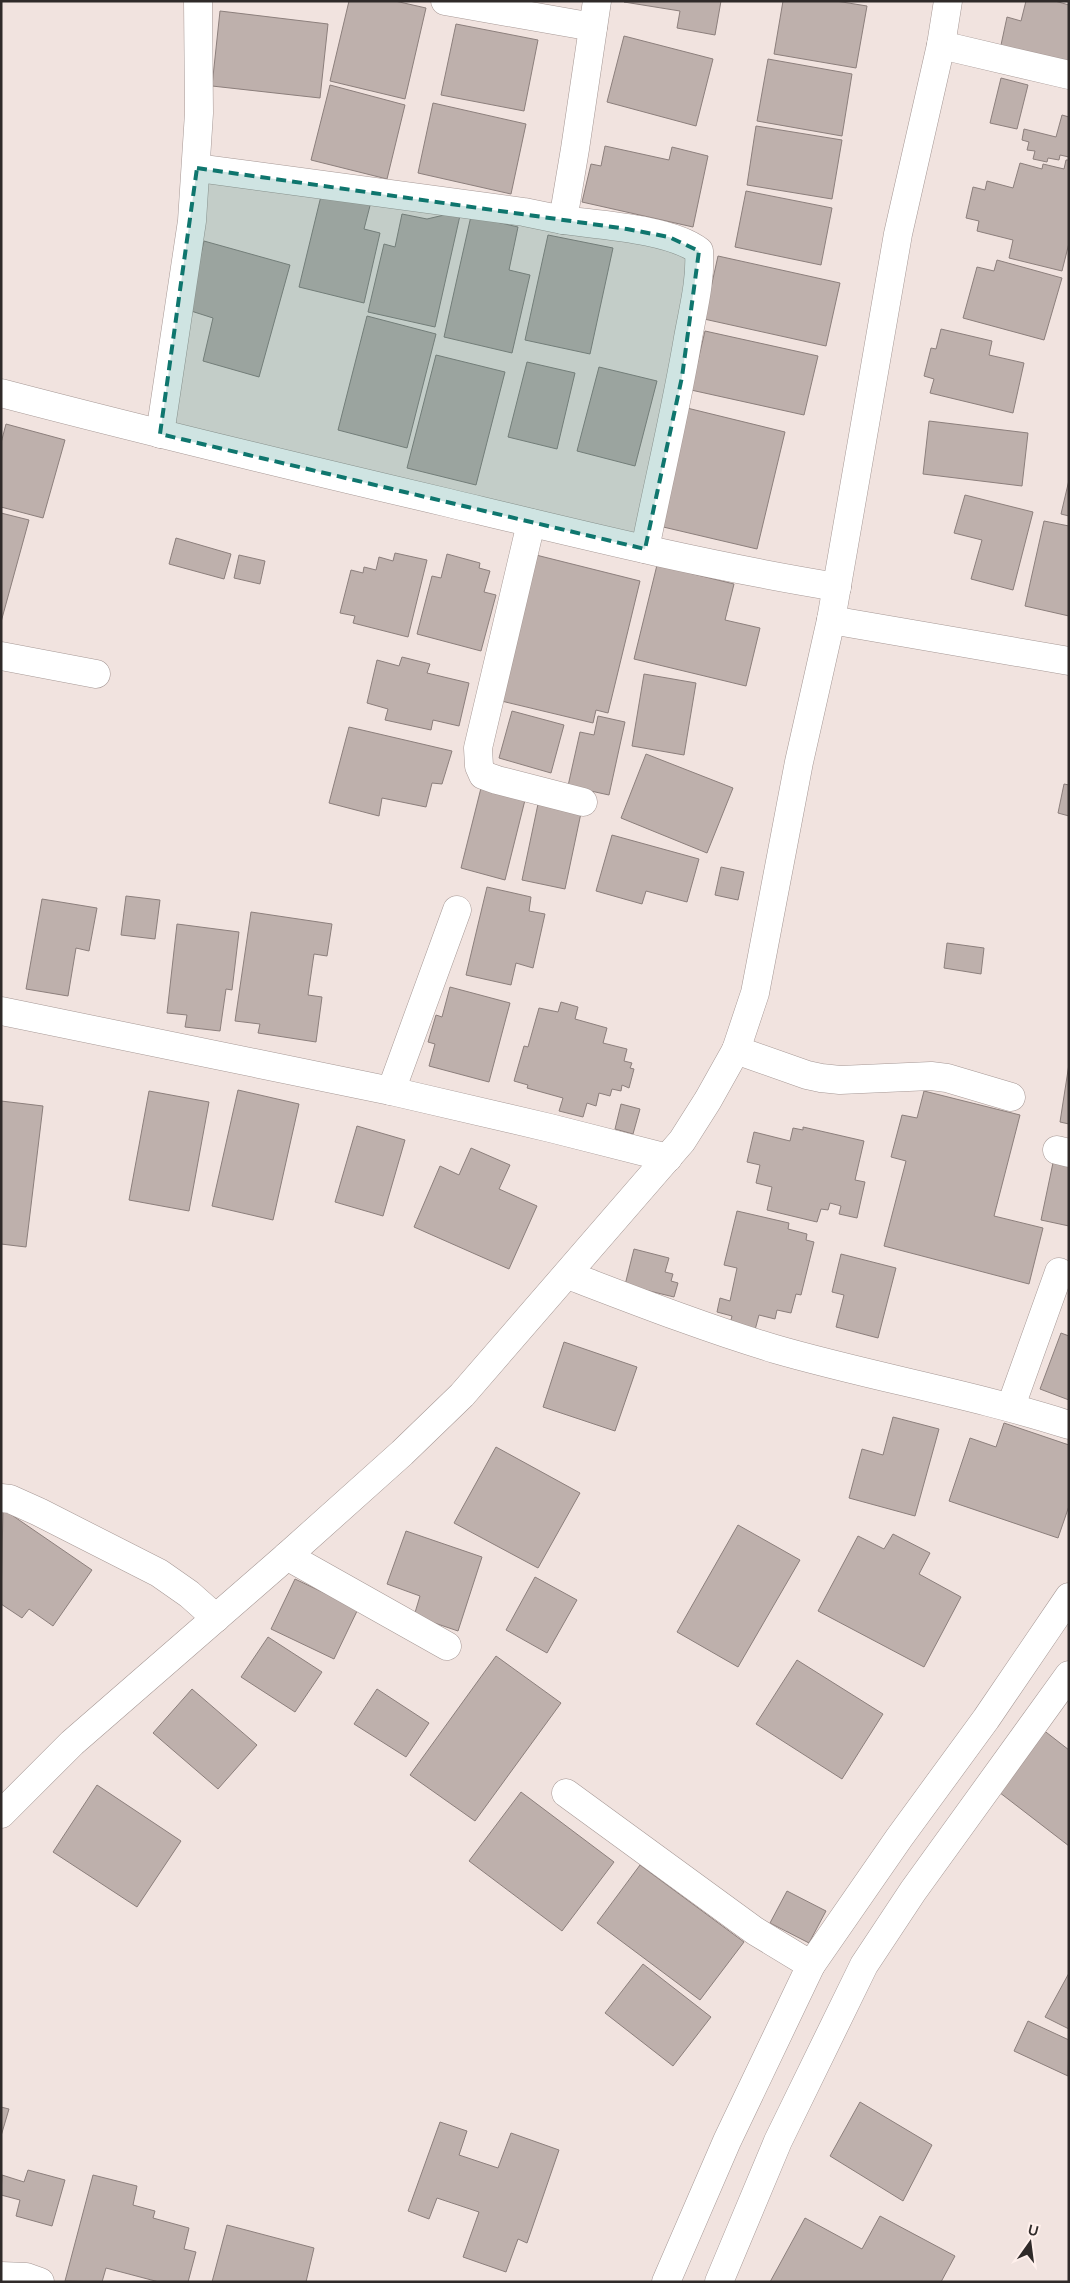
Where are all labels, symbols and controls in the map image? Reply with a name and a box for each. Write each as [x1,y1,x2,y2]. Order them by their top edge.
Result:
north arrow [1005,2218,1055,2268]
text: U [1026,2220,1040,2239]

